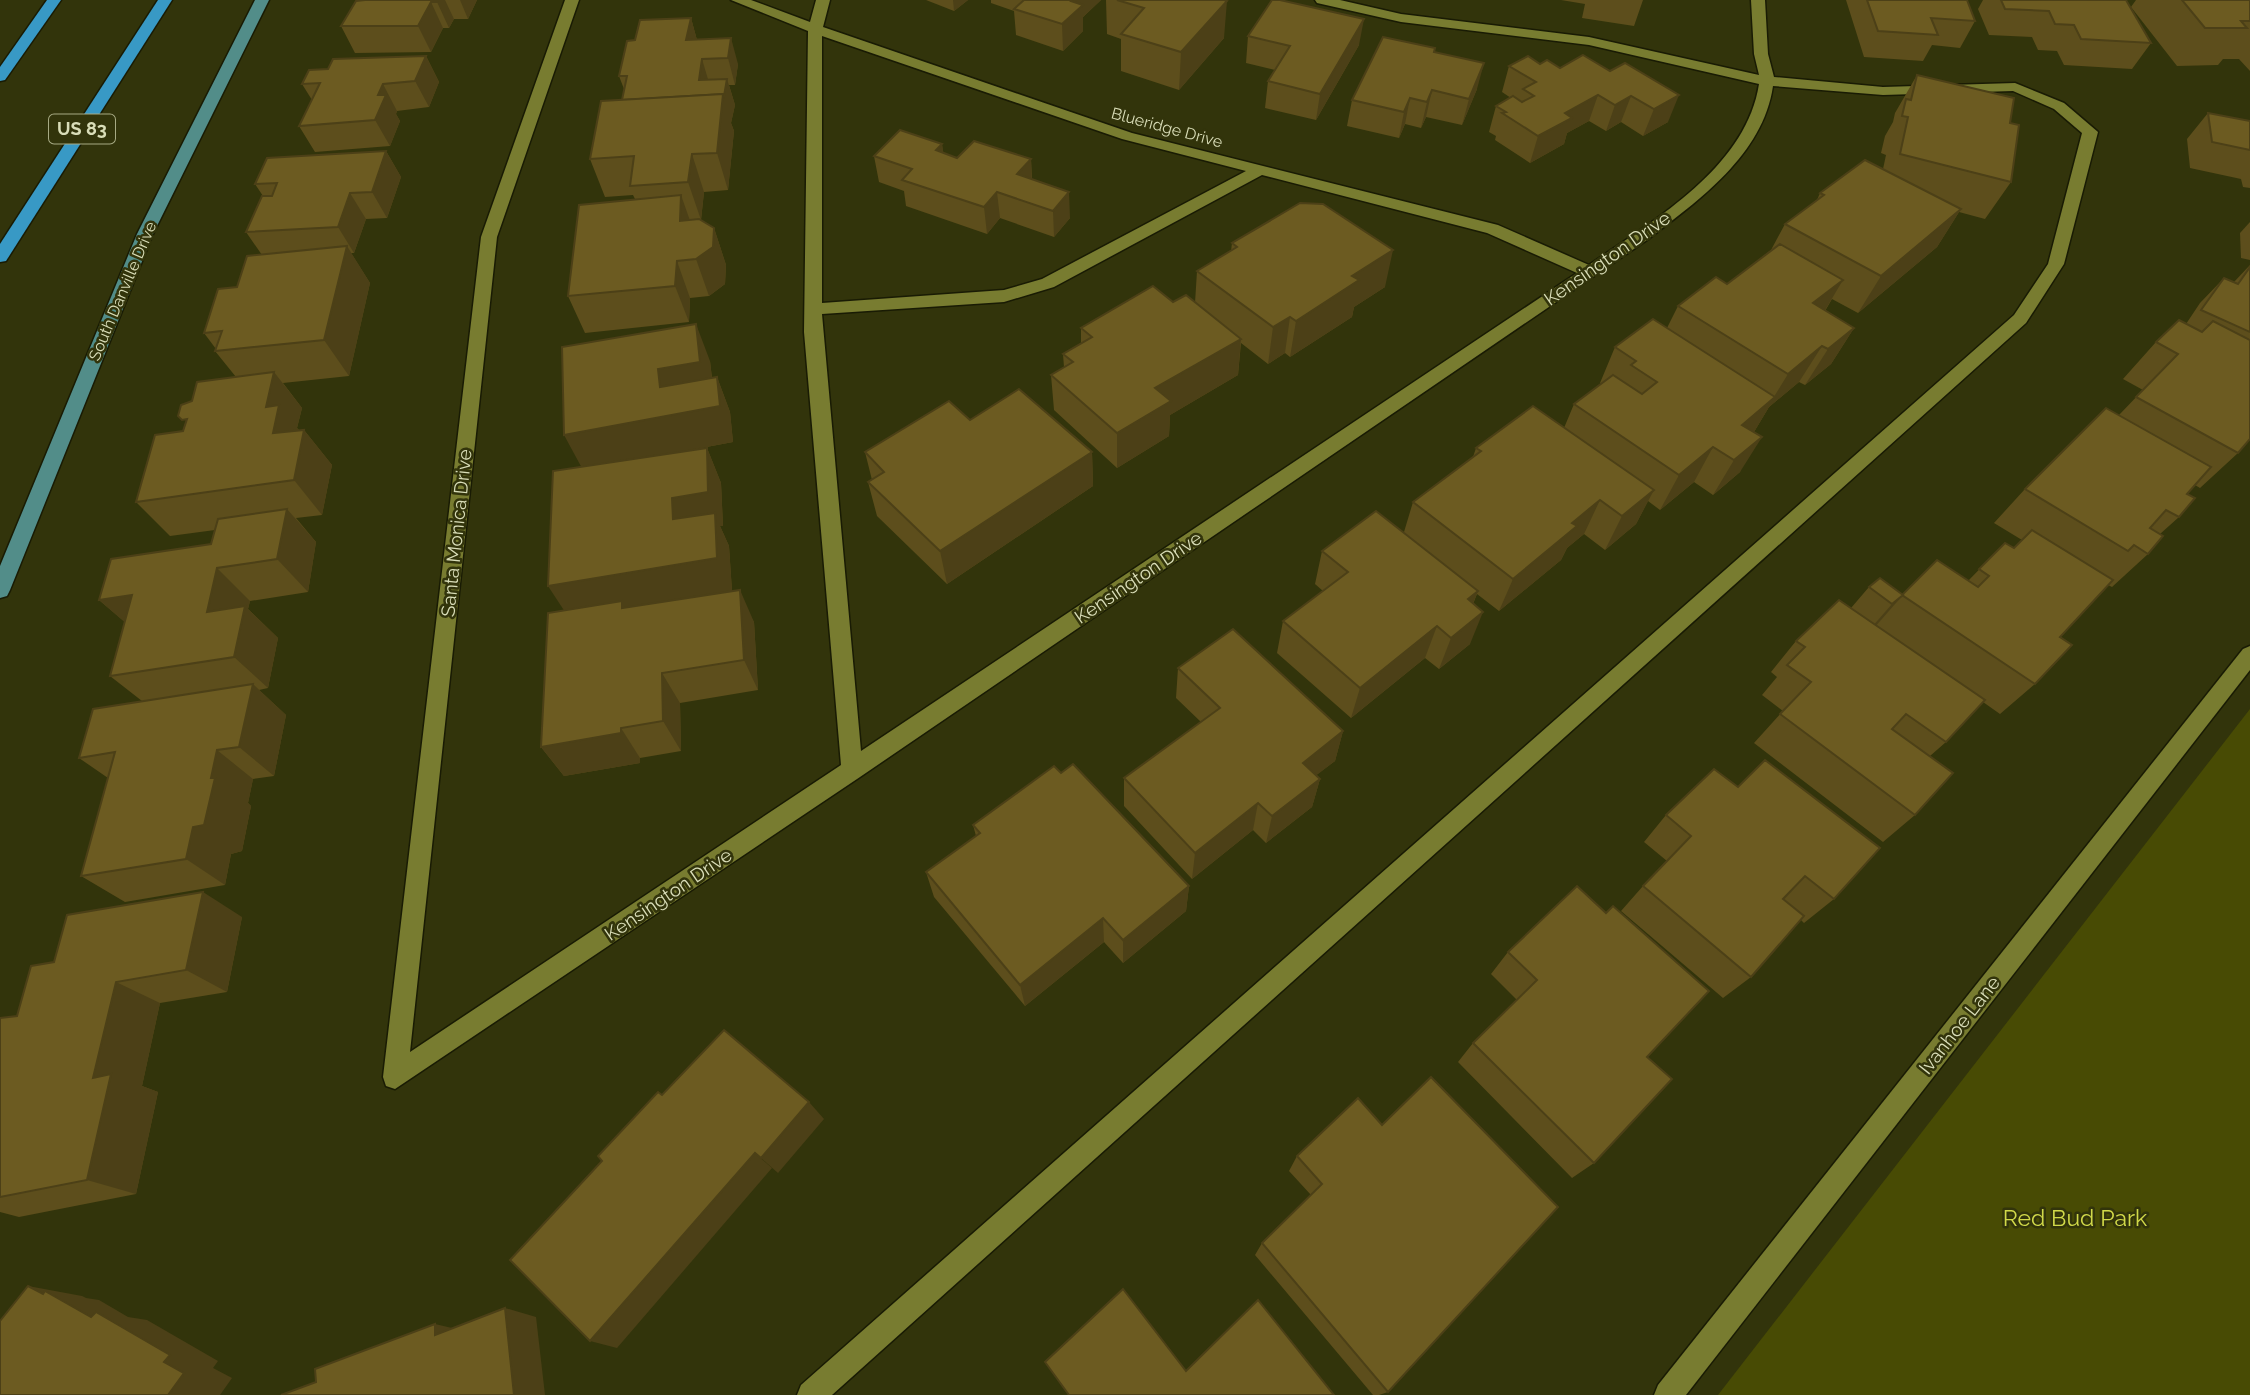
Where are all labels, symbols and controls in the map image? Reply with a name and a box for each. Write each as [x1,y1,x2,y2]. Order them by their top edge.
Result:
street label: Blueridge Drive [1109,103,1225,151]
road number: US 83 [49,114,115,144]
street label: Kensington Drive [1540,206,1674,310]
street label: South Danville Drive [85,219,160,364]
street label: Santa Monica Drive [436,448,476,618]
street label: Kensington Drive [1070,526,1206,628]
street label: Kensington Drive [600,843,736,945]
street label: Ivanhoe Lane [1914,972,2004,1078]
park label: Red Bud Park [2003,1204,2147,1231]

